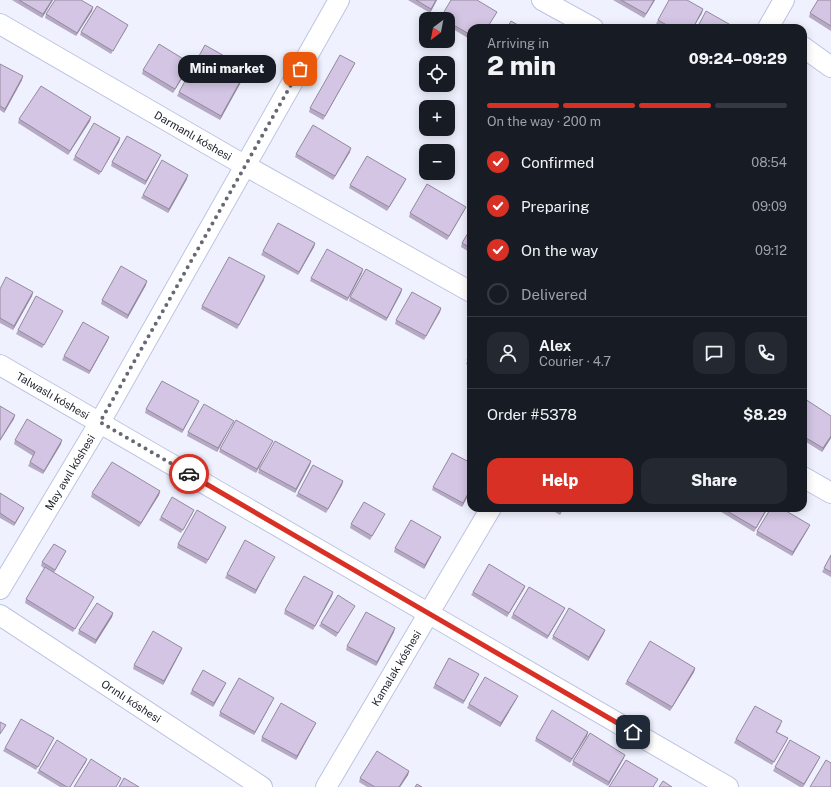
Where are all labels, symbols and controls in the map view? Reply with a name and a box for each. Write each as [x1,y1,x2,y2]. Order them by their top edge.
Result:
north arrow [419,12,455,48]
map controls [419,12,455,180]
text: Arriving in [487,36,549,51]
text: 2 min [487,50,556,81]
text: 09:24–09:29 [689,50,787,67]
pin [283,52,317,86]
callout: Mini market [178,55,276,83]
button: locate [419,56,455,92]
icon: bag [289,58,311,80]
text: Mini market [190,61,264,76]
button: + [419,100,455,136]
street label: Darmanlı kóshesi [152,109,234,163]
text: On the way · 200 m [487,114,601,129]
button: − [419,144,455,180]
icon: check [487,151,509,173]
text: Confirmed [521,154,594,171]
text: 08:54 [751,155,787,170]
icon: check [487,195,509,217]
text: Preparing [521,198,590,215]
text: 09:09 [752,199,787,214]
icon: check [487,239,509,261]
text: On the way [521,242,598,259]
text: 09:12 [755,243,787,258]
text: Delivered [521,286,587,303]
button: person [487,332,529,374]
button: chat [693,332,735,374]
button: phone [745,332,787,374]
text: Alex [539,337,571,354]
text: Courier · 4.7 [539,354,611,369]
street label: Talwaslı kóshesi [14,370,91,421]
text: Order #5378 [487,406,577,423]
text: $8.29 [743,406,787,423]
street label: May awıl kóshesi [43,432,97,512]
courier [169,454,209,494]
button: Help [487,458,633,504]
button: Share [641,458,787,504]
icon: car [178,463,200,485]
street label: Kamalak kóshesi [369,628,423,708]
street label: Orınlı kóshesi [99,677,163,725]
pin [616,715,650,749]
icon: home [622,721,644,743]

